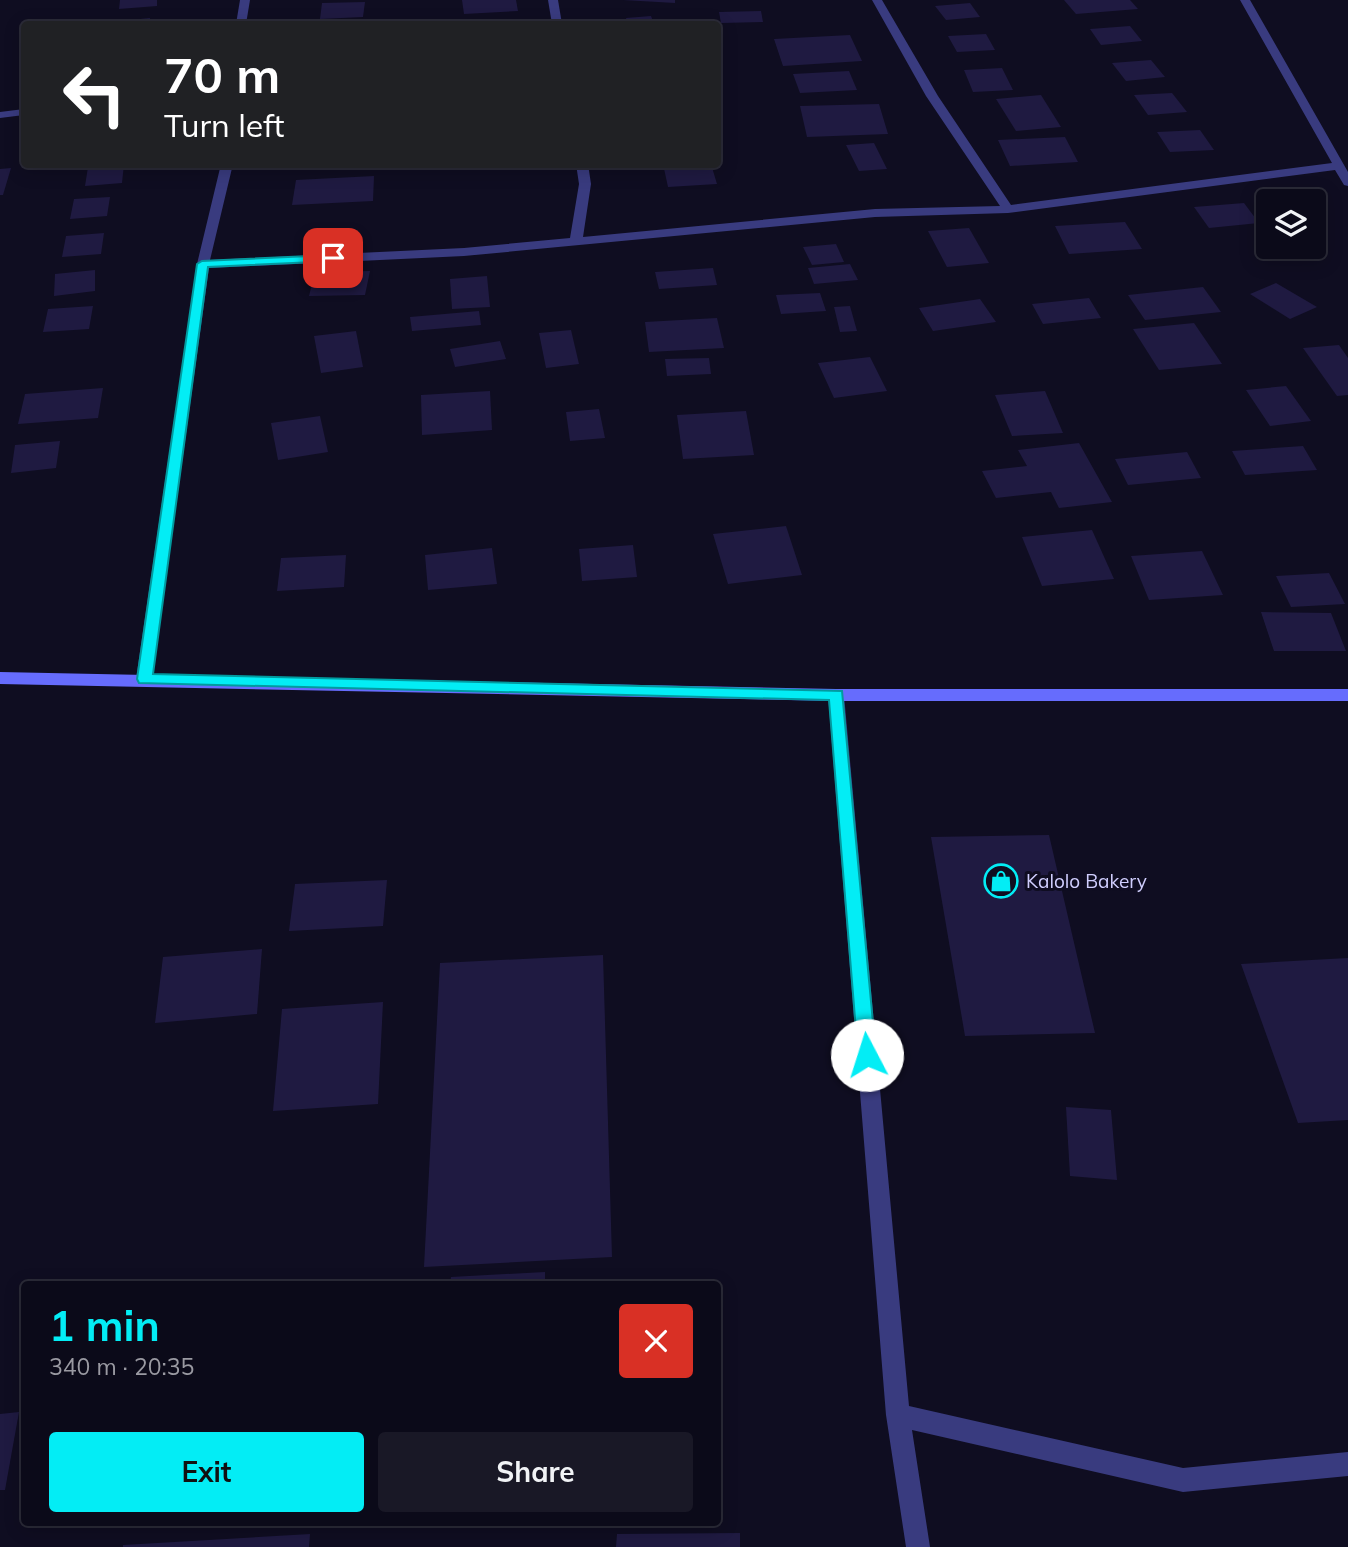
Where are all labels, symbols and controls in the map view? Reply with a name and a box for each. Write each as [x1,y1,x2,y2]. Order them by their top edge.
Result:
text: 70 m [164,44,280,105]
icon: left [49,49,140,140]
text: Turn left [164,105,284,145]
map controls [1256,189,1326,259]
button: layers [1256,189,1326,259]
pin [303,228,363,288]
icon: arrive [314,239,352,277]
shop icon: Kalolo Bakery [982,862,1020,900]
place label: Kalolo Bakery [1026,869,1147,893]
position arrow [830,1018,904,1092]
text: 1 min [49,1299,160,1352]
button: close [619,1304,693,1378]
text: 340 m · 20:35 [49,1352,194,1381]
button: Exit [49,1432,364,1512]
button: Share [378,1432,693,1512]

